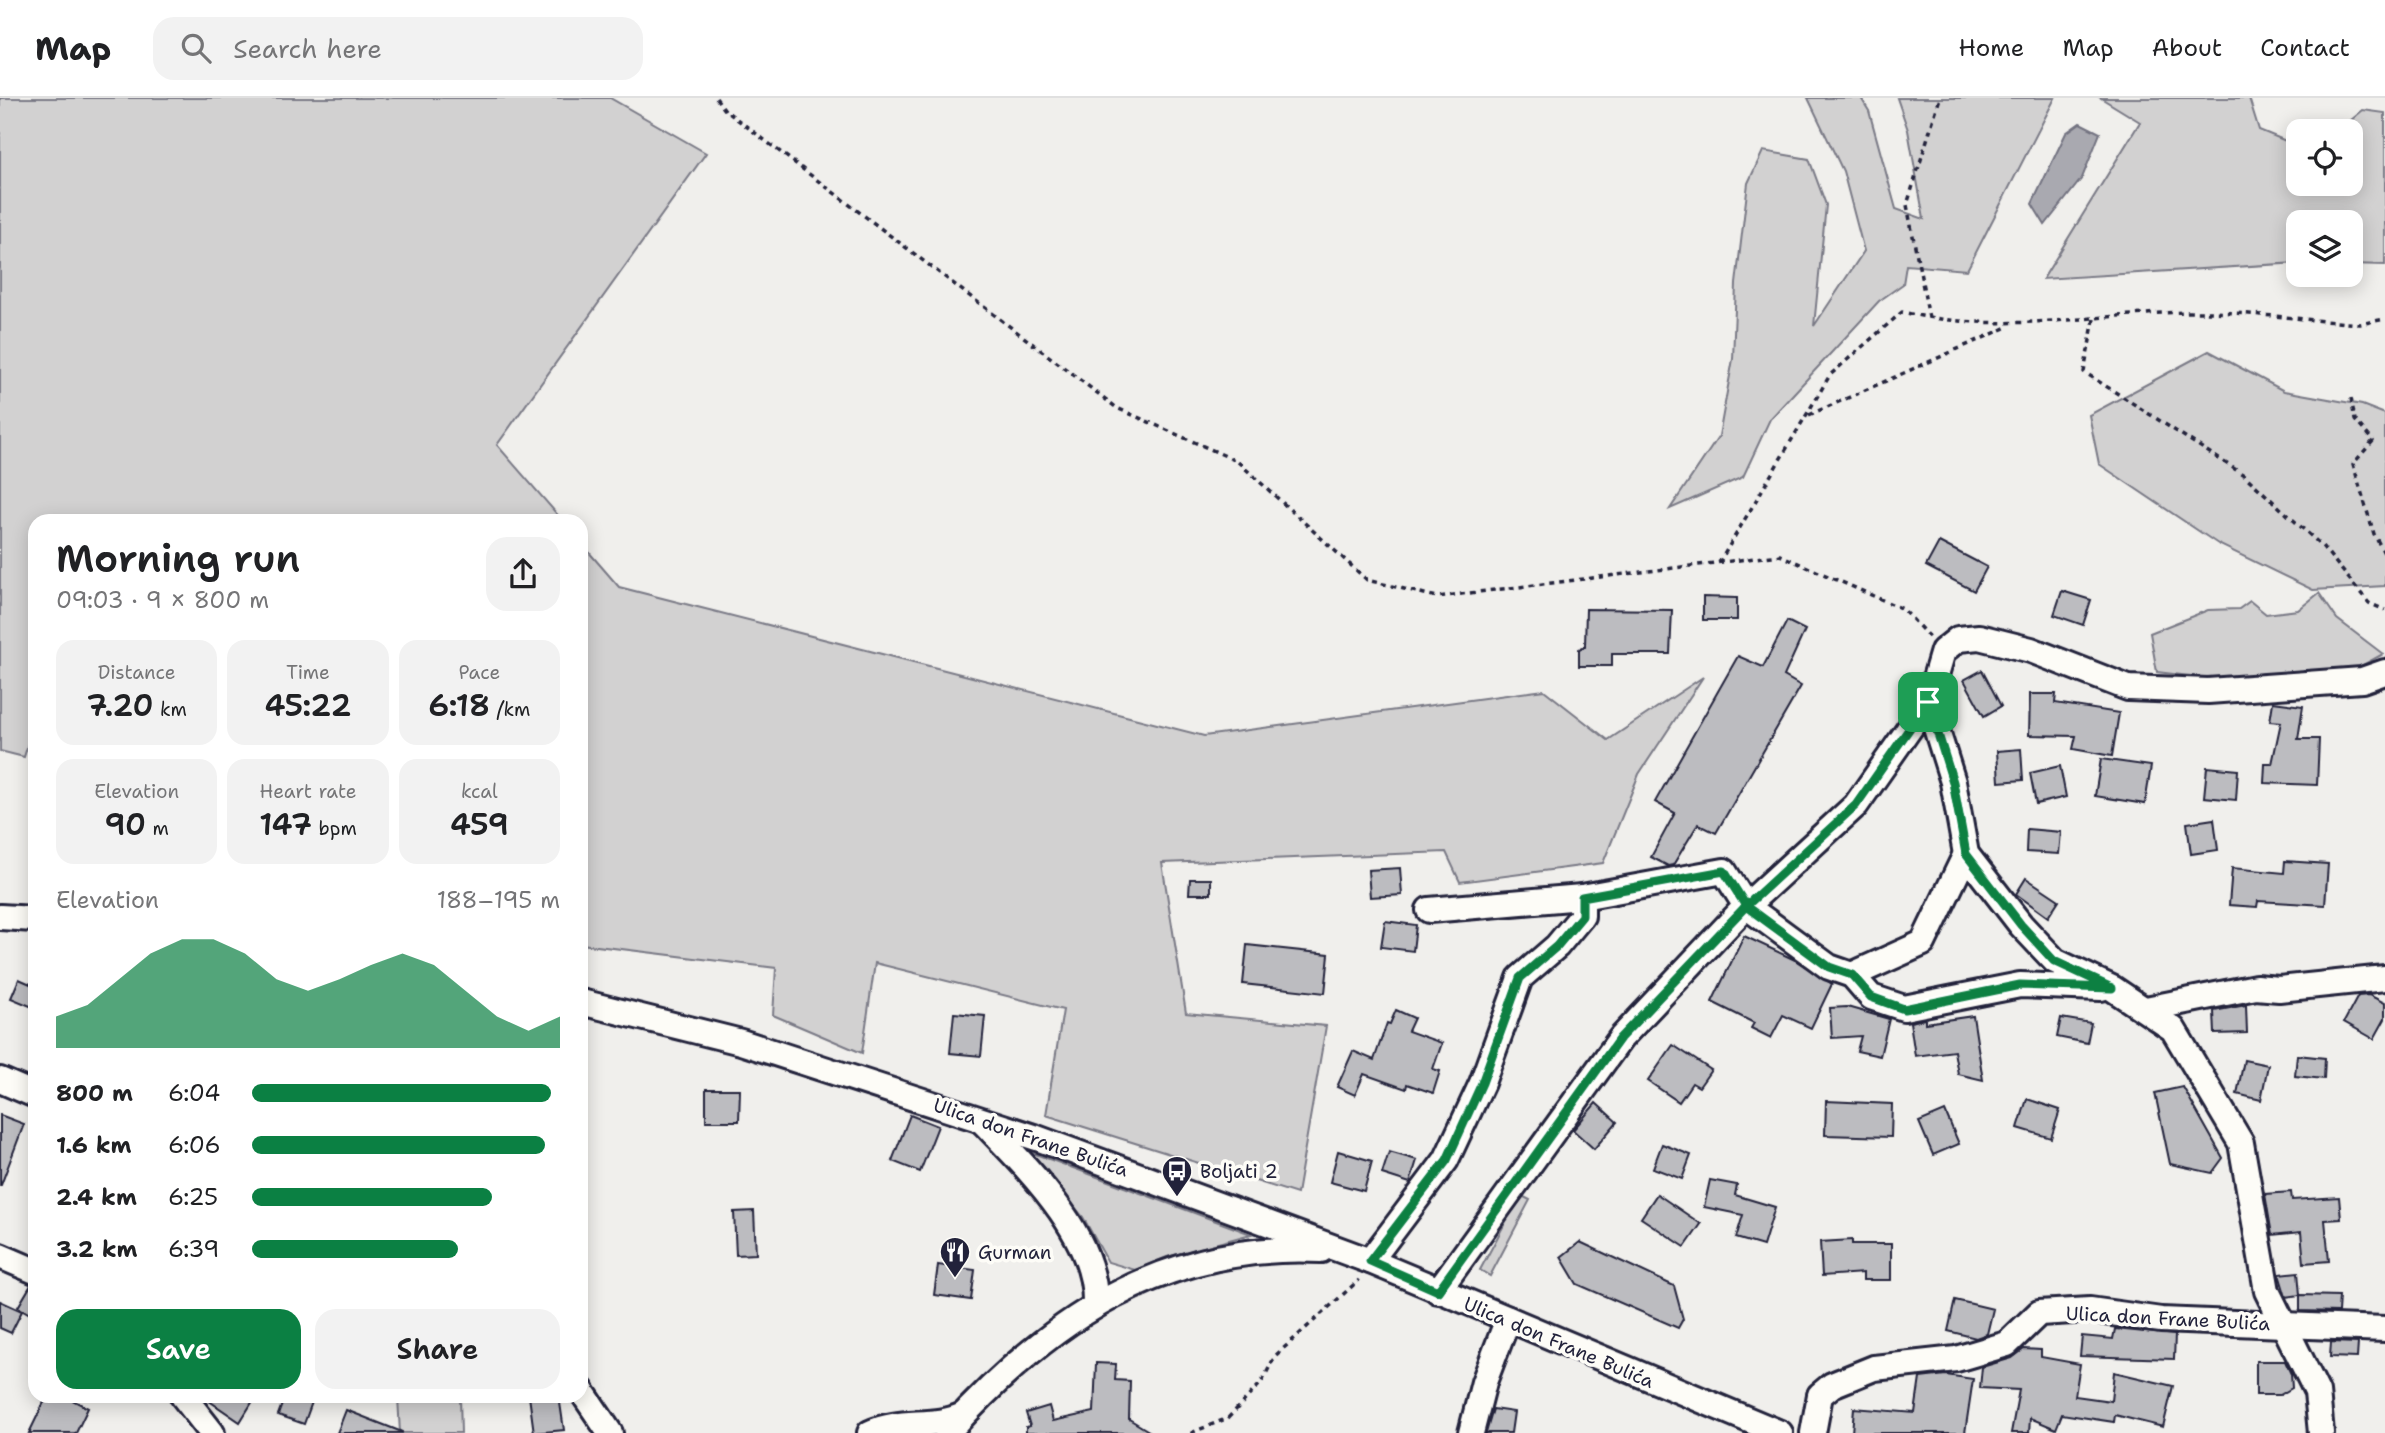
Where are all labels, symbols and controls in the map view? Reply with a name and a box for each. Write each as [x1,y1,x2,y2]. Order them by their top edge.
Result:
search box [153,17,643,80]
text: Map [35,26,111,71]
icon: search [177,29,215,67]
text: Search here [233,31,382,66]
text: Home [1958,32,2024,64]
text: Map [2062,32,2114,64]
text: About [2152,32,2222,64]
text: Contact [2260,32,2350,64]
map controls [2286,119,2363,287]
button: locate [2286,119,2363,196]
button: layers [2286,210,2363,287]
text: Morning run [56,533,300,584]
button: share [486,537,560,611]
text: 09:03 · 9 × 800 m [56,585,269,615]
text: Distance [98,660,176,685]
text: Time [286,660,330,685]
text: Pace [458,660,500,685]
pin [1898,672,1958,732]
icon: arrive [1909,683,1947,721]
text: 7.20 [86,685,154,726]
text: 45:22 [264,685,352,726]
text: 6:18 [428,685,490,726]
text: km [154,697,187,722]
text: /km [490,697,530,722]
text: Elevation [94,779,179,804]
text: Heart rate [260,779,356,804]
text: kcal [461,779,498,804]
text: 90 [104,804,146,845]
text: 147 [259,804,312,845]
text: 459 [450,804,509,845]
text: m [146,816,169,841]
text: bpm [312,816,357,841]
text: Elevation [56,885,159,915]
text: 188–195 m [437,885,560,915]
text: 800 m [56,1078,133,1108]
text: 6:04 [168,1078,220,1108]
street label: Ulica don Frane Bulića [930,1092,1132,1183]
text: 1.6 km [56,1130,131,1160]
text: 6:06 [168,1130,221,1160]
bus stop icon: Boljati 2 [1160,1154,1194,1198]
place label: Boljati 2 [1200,1159,1278,1184]
text: 2.4 km [56,1182,137,1212]
text: 6:25 [168,1182,218,1212]
text: 3.2 km [56,1234,138,1264]
text: 6:39 [168,1234,219,1264]
restaurant icon: Gurman [938,1235,972,1279]
place label: Gurman [978,1240,1051,1265]
street label: Ulica don Frane Bulića [1460,1291,1658,1394]
street label: Ulica don Frane Bulića [2065,1301,2271,1336]
button: Save [56,1309,301,1389]
button: Share [315,1309,560,1389]

